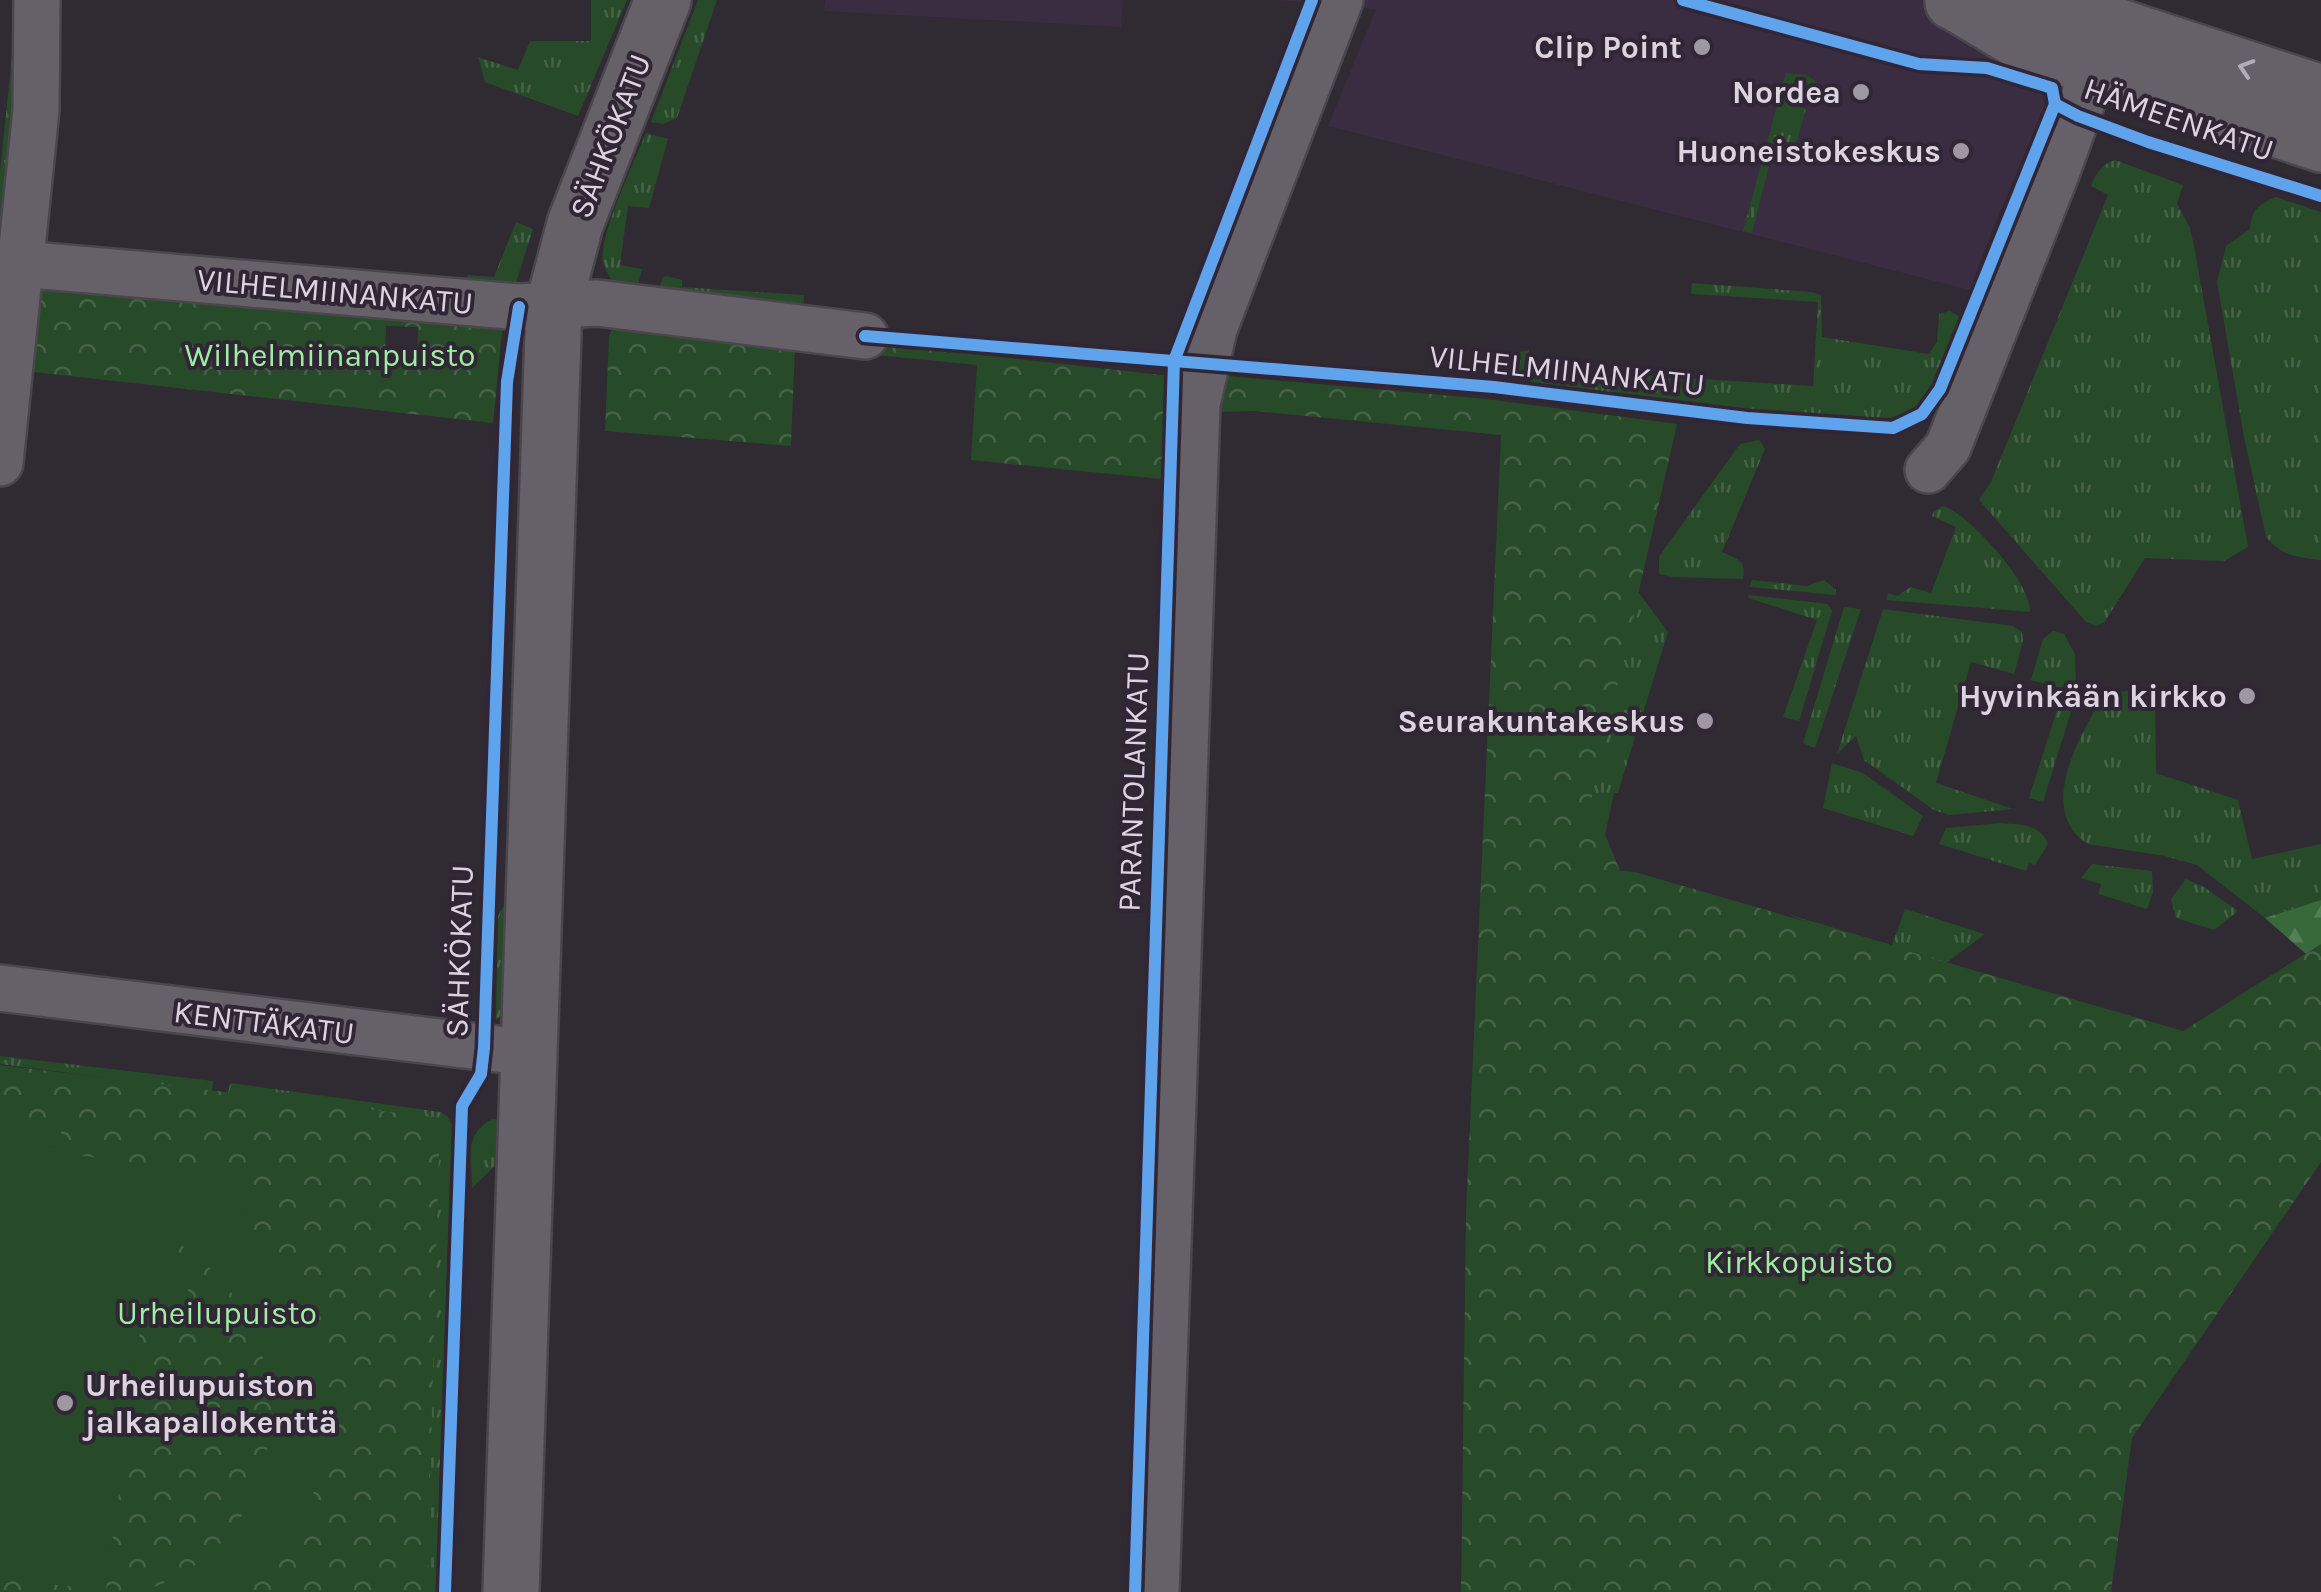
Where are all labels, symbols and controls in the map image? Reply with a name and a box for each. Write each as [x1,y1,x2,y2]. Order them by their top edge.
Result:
place label: Clip Point [1534,29,1682,66]
marker: Clip Point [1691,36,1713,58]
street label: SÄHKÖKATU [562,49,659,223]
one-way arrow [2238,60,2255,80]
street label: HÄMEENKATU [2079,70,2279,169]
place label: Nordea [1732,74,1841,111]
marker: Nordea [1850,81,1872,103]
place label: Huoneistokeskus [1677,133,1941,170]
marker: Huoneistokeskus [1950,140,1972,162]
street label: VILHELMIINANKATU [195,261,474,322]
park label: Wilhelmiinanpuisto [184,337,476,374]
street label: VILHELMIINANKATU [1427,338,1707,403]
street label: PARANTOLANKATU [1110,651,1157,913]
place label: Hyvinkään kirkko [1959,678,2227,715]
marker: Hyvinkään kirkko [2236,685,2258,707]
place label: Seurakuntakeskus [1397,703,1685,740]
marker: Seurakuntakeskus [1694,710,1716,732]
street label: SÄHKÖKATU [438,864,481,1038]
street label: KENTTÄKATU [171,993,356,1052]
park label: Kirkkopuisto [1705,1244,1893,1281]
park label: Urheilupuisto [117,1295,317,1332]
place label: Urheilupuiston jalkapallokenttä [82,1367,337,1441]
marker: Urheilupuiston jalkapallokenttä [54,1392,76,1414]

